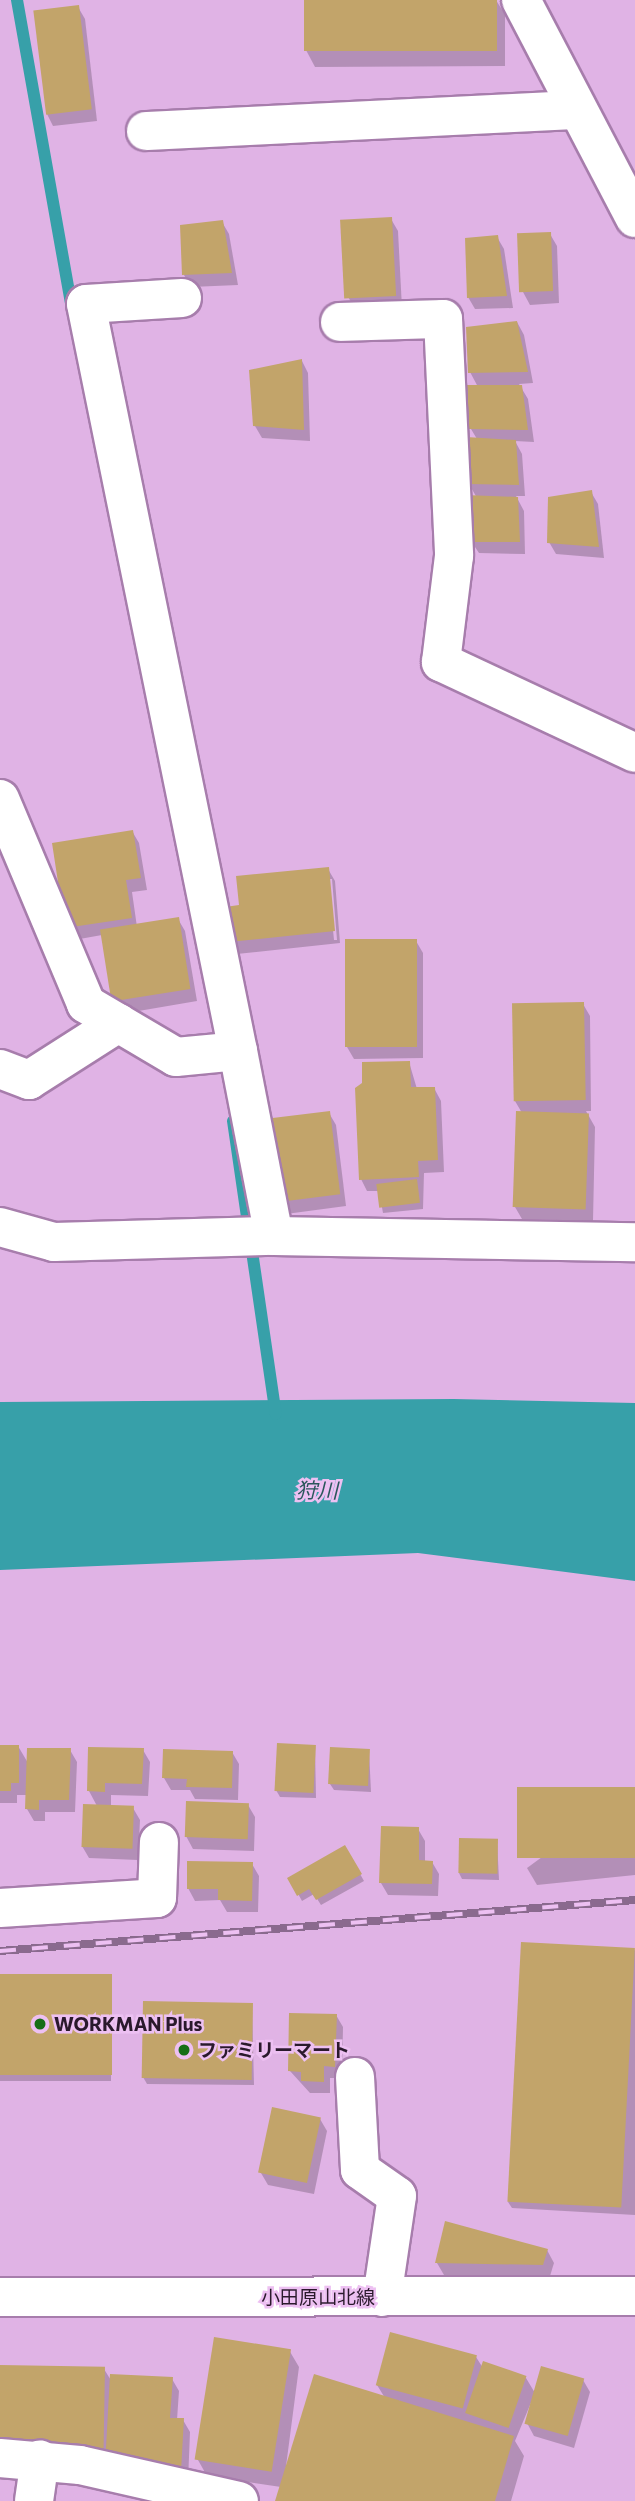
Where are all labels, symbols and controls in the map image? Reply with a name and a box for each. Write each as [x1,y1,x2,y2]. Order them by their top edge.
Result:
water label: 狩川 [296,1477,338,1503]
place label: WORKMAN Plus [54,2013,202,2035]
marker: WORKMAN Plus [32,2016,48,2032]
place label: ファミリーマート [198,2039,350,2061]
marker: ファミリーマート [176,2042,192,2058]
street label: 小田原山北線 [261,2286,375,2308]

